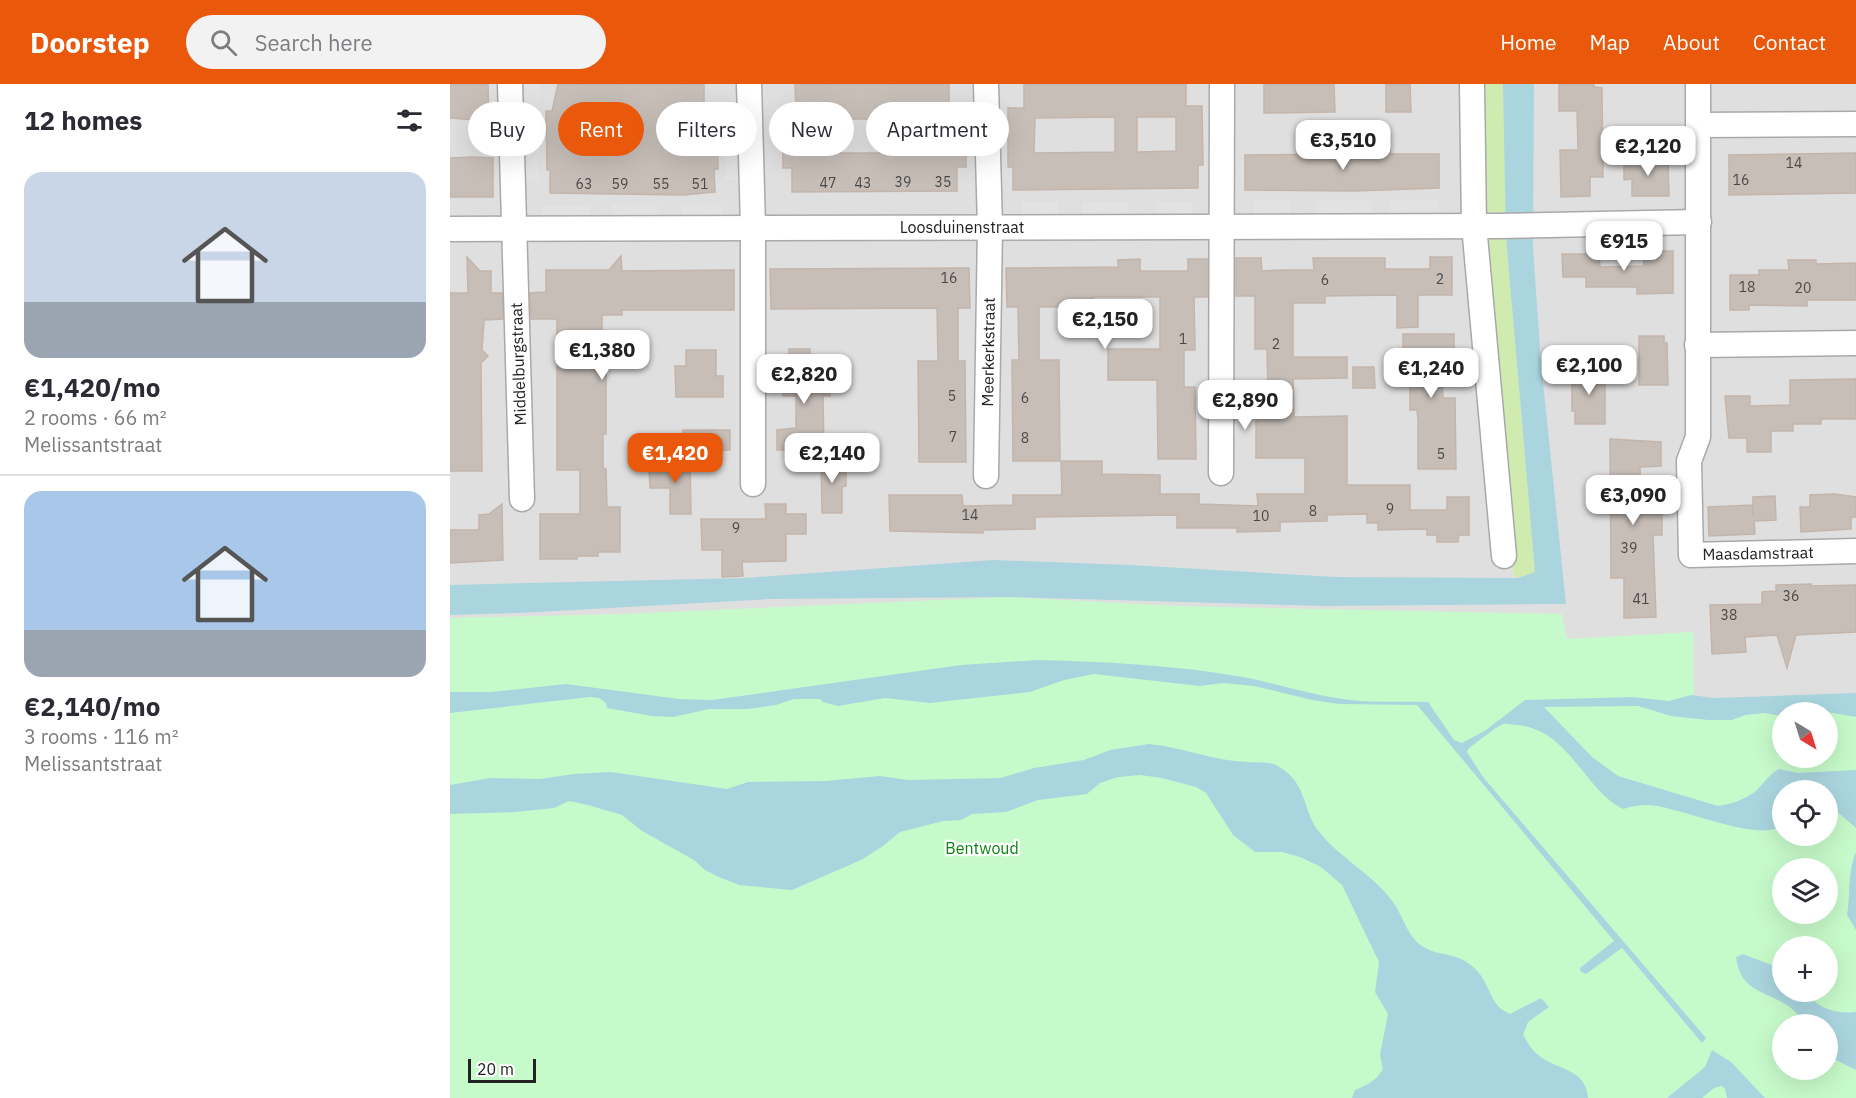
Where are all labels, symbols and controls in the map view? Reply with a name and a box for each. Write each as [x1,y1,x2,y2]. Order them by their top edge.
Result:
search box [186,15,606,69]
text: Doorstep [30,24,150,61]
icon: search [207,26,240,59]
text: Search here [255,28,373,57]
text: Home [1500,28,1557,56]
text: Map [1590,28,1630,56]
text: About [1663,28,1720,56]
text: Contact [1753,28,1826,56]
chip: Buy [468,102,546,156]
chip: Rent [558,102,644,156]
chip: Filters [656,102,757,156]
chip: New [769,102,854,156]
chip: Apartment [866,102,1009,156]
text: 12 homes [24,103,142,137]
icon: filters [393,104,426,137]
pin: €3,510 [1294,120,1392,171]
text: €3,510 [1310,126,1376,153]
pin: €2,120 [1599,126,1697,177]
text: €2,120 [1615,132,1681,159]
house number: 14 [1786,154,1802,172]
house number: 16 [1733,171,1749,189]
house number: 39 [895,173,911,191]
house number: 35 [935,173,951,191]
house number: 47 [820,174,836,192]
house number: 43 [855,174,871,192]
house number: 63 [576,175,592,193]
house number: 59 [612,175,628,193]
house number: 55 [653,175,669,193]
house number: 51 [692,175,708,193]
icon: home [171,211,279,319]
street label: Loosduinenstraat [900,217,1024,237]
pin: €915 [1588,221,1660,272]
text: €915 [1600,227,1648,254]
house number: 16 [941,269,957,287]
house number: 2 [1436,270,1444,288]
house number: 6 [1321,271,1329,289]
house number: 18 [1739,278,1755,296]
house number: 20 [1795,279,1811,297]
street label: Meerkerkstraat [977,297,999,407]
pin: €2,150 [1056,299,1154,350]
street label: Middelburgstraat [506,302,530,426]
text: €2,150 [1072,305,1138,332]
pin: €1,380 [553,330,651,381]
house number: 1 [1179,330,1187,348]
house number: 2 [1272,335,1280,353]
text: €1,380 [569,336,635,363]
pin: €2,100 [1540,345,1638,396]
pin: €1,240 [1382,348,1480,399]
text: €2,100 [1556,351,1622,378]
pin: €2,820 [755,354,853,405]
text: €1,240 [1398,354,1464,381]
text: €2,820 [771,360,837,387]
text: €1,420/mo [24,370,160,404]
pin: €2,890 [1196,380,1294,431]
text: €2,890 [1212,386,1278,413]
house number: 5 [948,387,956,405]
house number: 6 [1021,389,1029,407]
text: 2 rooms · 66 m² [24,404,167,431]
house number: 7 [949,428,957,446]
house number: 8 [1021,429,1029,447]
text: Melissantstraat [24,431,162,458]
pin: €1,420 [626,433,724,484]
pin: €2,140 [783,433,881,484]
text: €1,420 [642,439,708,466]
text: €2,140 [799,439,865,466]
house number: 5 [1437,445,1445,463]
pin: €3,090 [1584,475,1682,526]
text: €3,090 [1600,481,1666,508]
house number: 9 [1386,500,1394,518]
house number: 8 [1309,502,1317,520]
house number: 14 [962,506,978,524]
house number: 10 [1253,507,1269,525]
house number: 9 [732,519,740,537]
icon: home [171,530,279,638]
house number: 39 [1621,539,1637,557]
street label: Maasdamstraat [1702,542,1814,564]
house number: 36 [1783,587,1799,605]
house number: 41 [1633,590,1649,608]
house number: 38 [1721,606,1737,624]
text: €2,140/mo [24,689,160,723]
north arrow [1772,702,1838,768]
map controls [1772,702,1838,1080]
text: 3 rooms · 116 m² [24,723,179,750]
text: Melissantstraat [24,750,162,777]
button: locate [1772,780,1838,846]
park label: Bentwoud [945,838,1019,858]
button: layers [1772,858,1838,924]
button: + [1772,936,1838,1002]
button: − [1772,1014,1838,1080]
scale bar [468,1056,536,1084]
text: 20 m [477,1059,514,1079]

